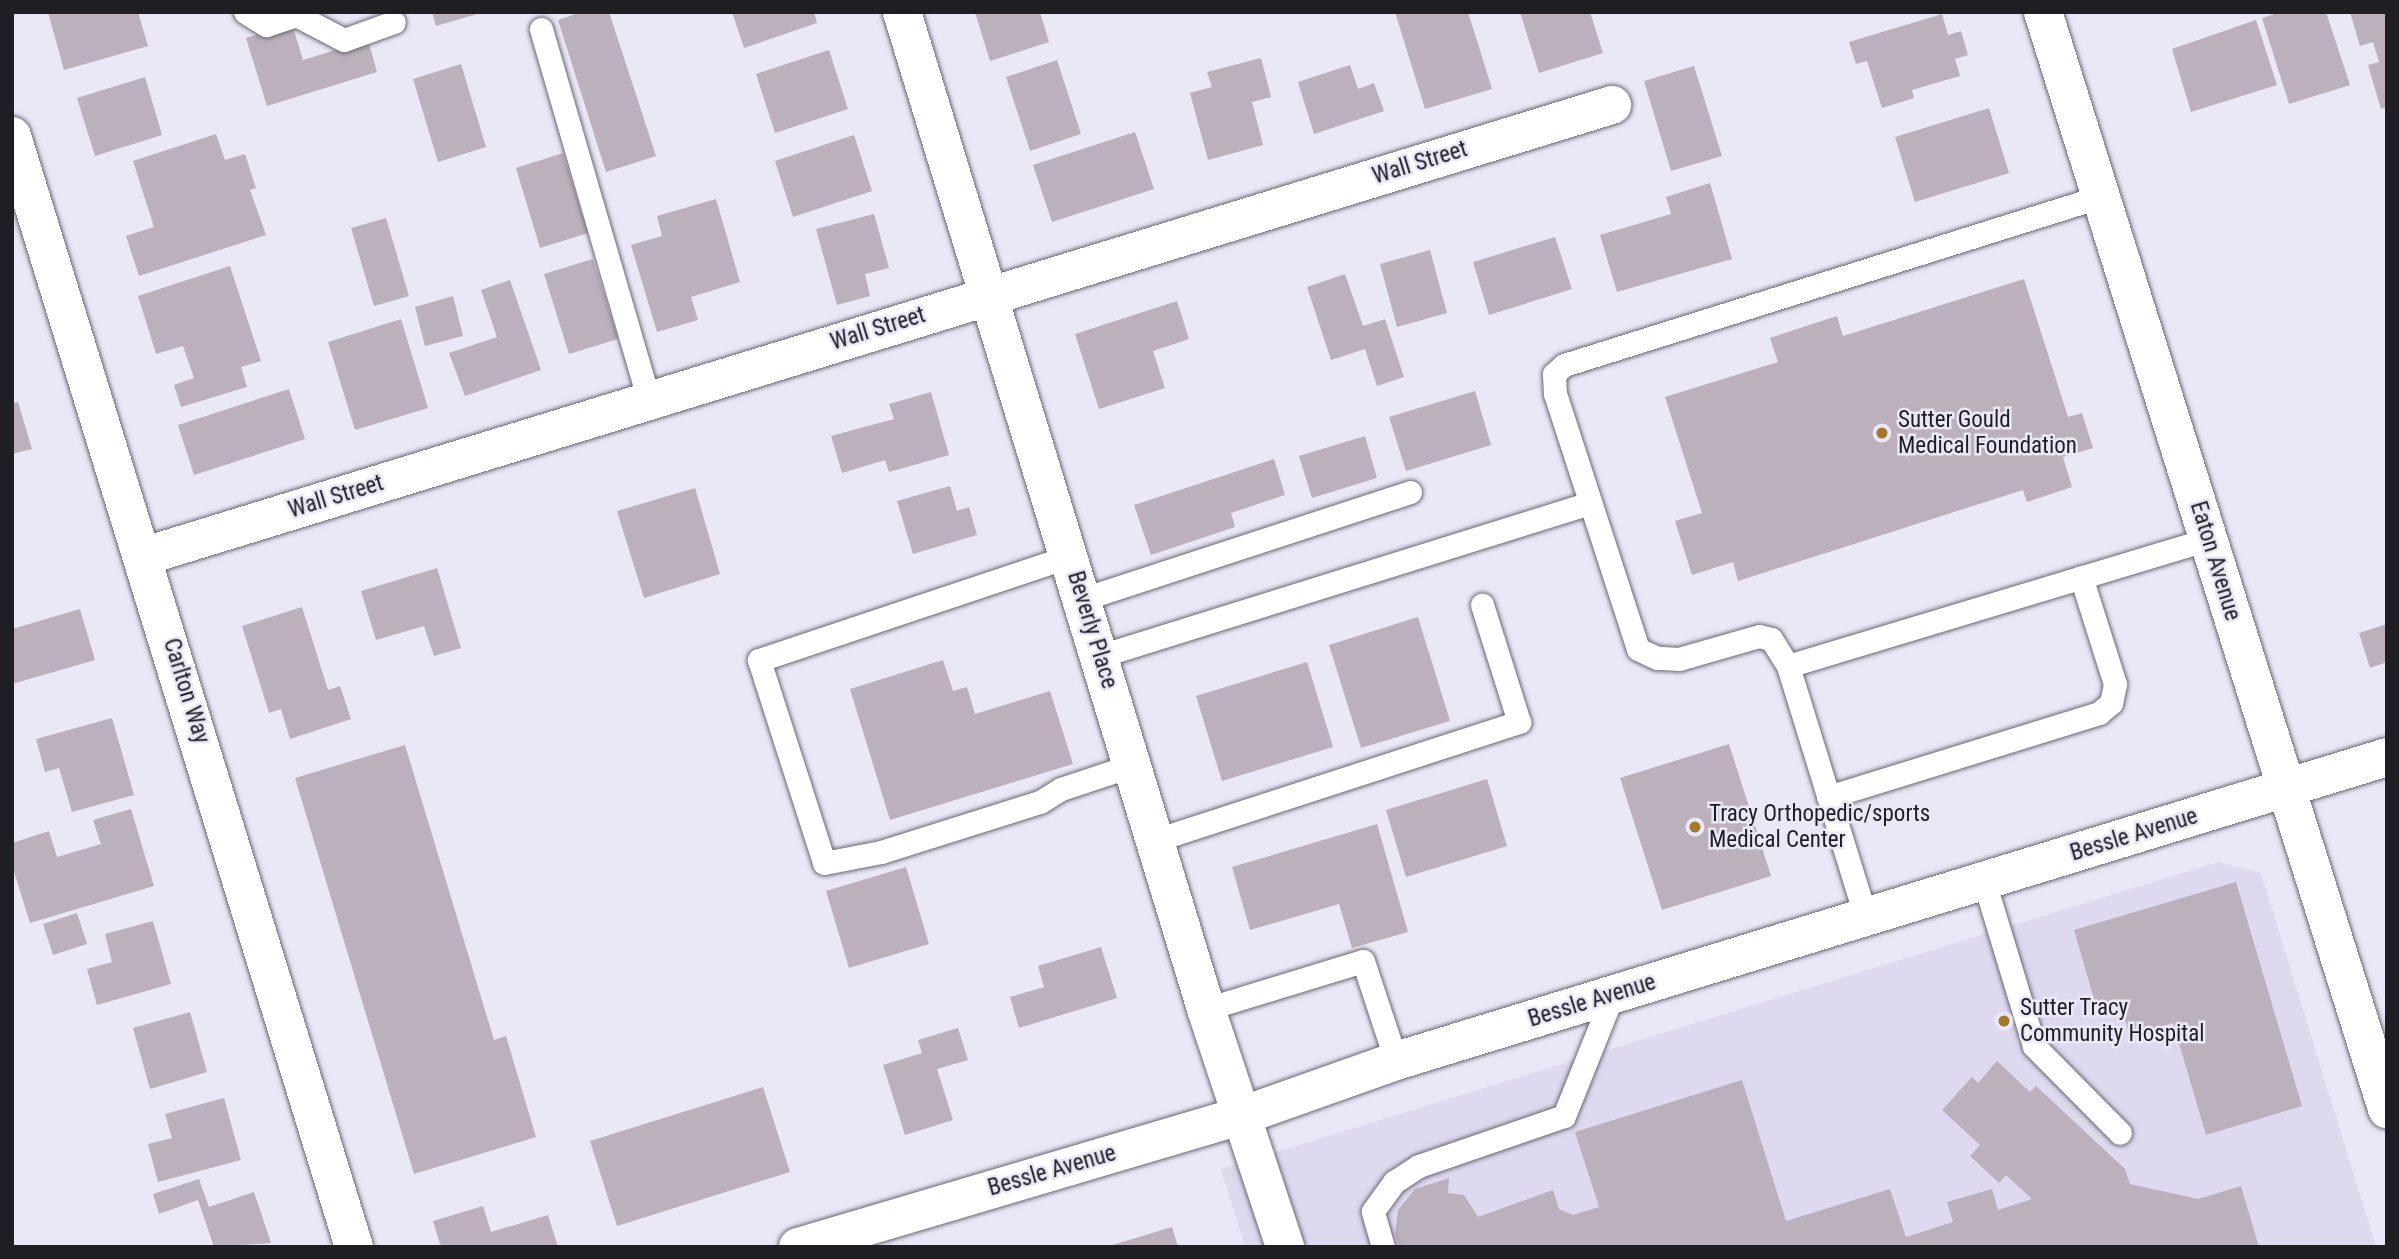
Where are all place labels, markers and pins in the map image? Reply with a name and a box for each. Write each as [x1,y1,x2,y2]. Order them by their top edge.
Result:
place label: Sutter Gould Medical Foundation [1898,406,2077,460]
marker: Sutter Gould Medical Foundation [1872,423,1892,443]
place label: Tracy Orthopedic/sports Medical Center [1709,800,1930,854]
marker: Tracy Orthopedic/sports Medical Center [1687,819,1703,835]
place label: Sutter Tracy Community Hospital [2020,994,2204,1048]
marker: Sutter Tracy Community Hospital [1994,1011,2014,1031]

